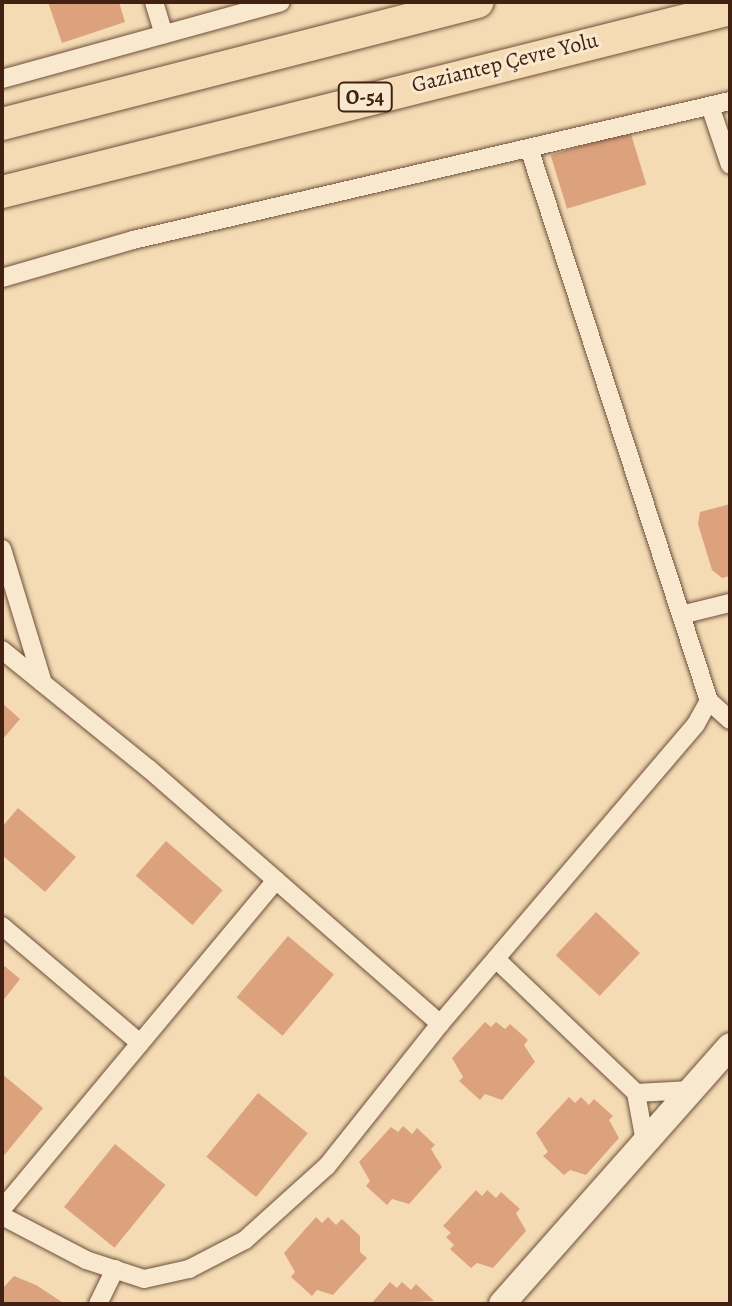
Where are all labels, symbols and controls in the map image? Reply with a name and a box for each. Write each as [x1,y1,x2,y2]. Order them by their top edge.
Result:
street label: Gaziantep Çevre Yolu [409,27,601,99]
road number: O-54 [337,81,393,113]

